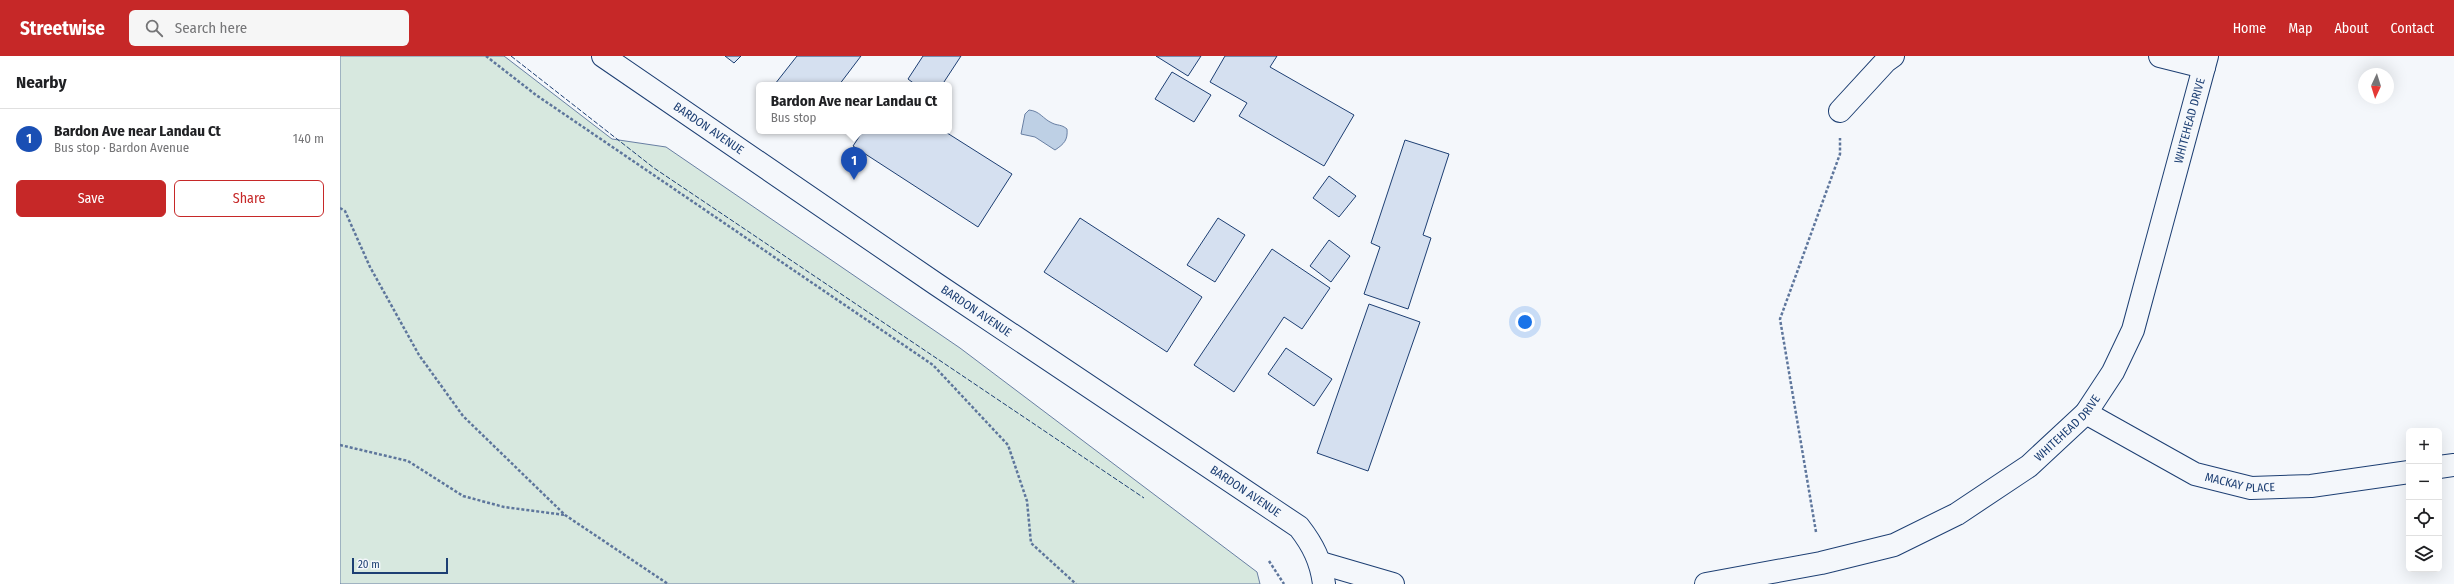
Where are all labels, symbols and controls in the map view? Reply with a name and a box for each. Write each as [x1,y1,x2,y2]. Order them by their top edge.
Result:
search box [129,10,409,46]
text: Streetwise [20,17,105,40]
icon: search [143,17,165,39]
text: Search here [175,19,247,37]
text: Home [2233,20,2266,37]
text: Map [2288,20,2312,37]
text: About [2334,20,2369,37]
text: Contact [2391,20,2434,37]
north arrow [2358,68,2394,104]
text: Nearby [16,72,67,93]
street label: WHITEHEAD DRIVE [2171,76,2208,165]
popup [756,82,952,134]
text: Bardon Ave near Landau Ct [771,92,937,110]
street label: BARDON AVENUE [671,99,747,157]
text: Bus stop [771,110,817,125]
text: Bardon Ave near Landau Ct [54,122,221,140]
text: 1 [26,131,32,146]
text: 140 m [293,131,324,146]
text: Bus stop · Bardon Avenue [54,140,189,155]
pin: 1 [841,147,867,180]
button: Save [16,180,166,217]
button: Share [174,180,324,217]
street label: BARDON AVENUE [938,282,1014,340]
your location [1515,312,1535,332]
street label: WHITEHEAD DRIVE [2032,392,2103,464]
map controls [2406,428,2442,572]
button: + [2406,428,2442,464]
street label: BARDON AVENUE [1208,463,1284,520]
button: − [2406,464,2442,500]
street label: MACKAY PLACE [2203,470,2276,495]
button: locate [2406,500,2442,536]
button: layers [2406,536,2442,572]
scale bar [352,556,448,575]
text: 20 m [358,558,380,571]

